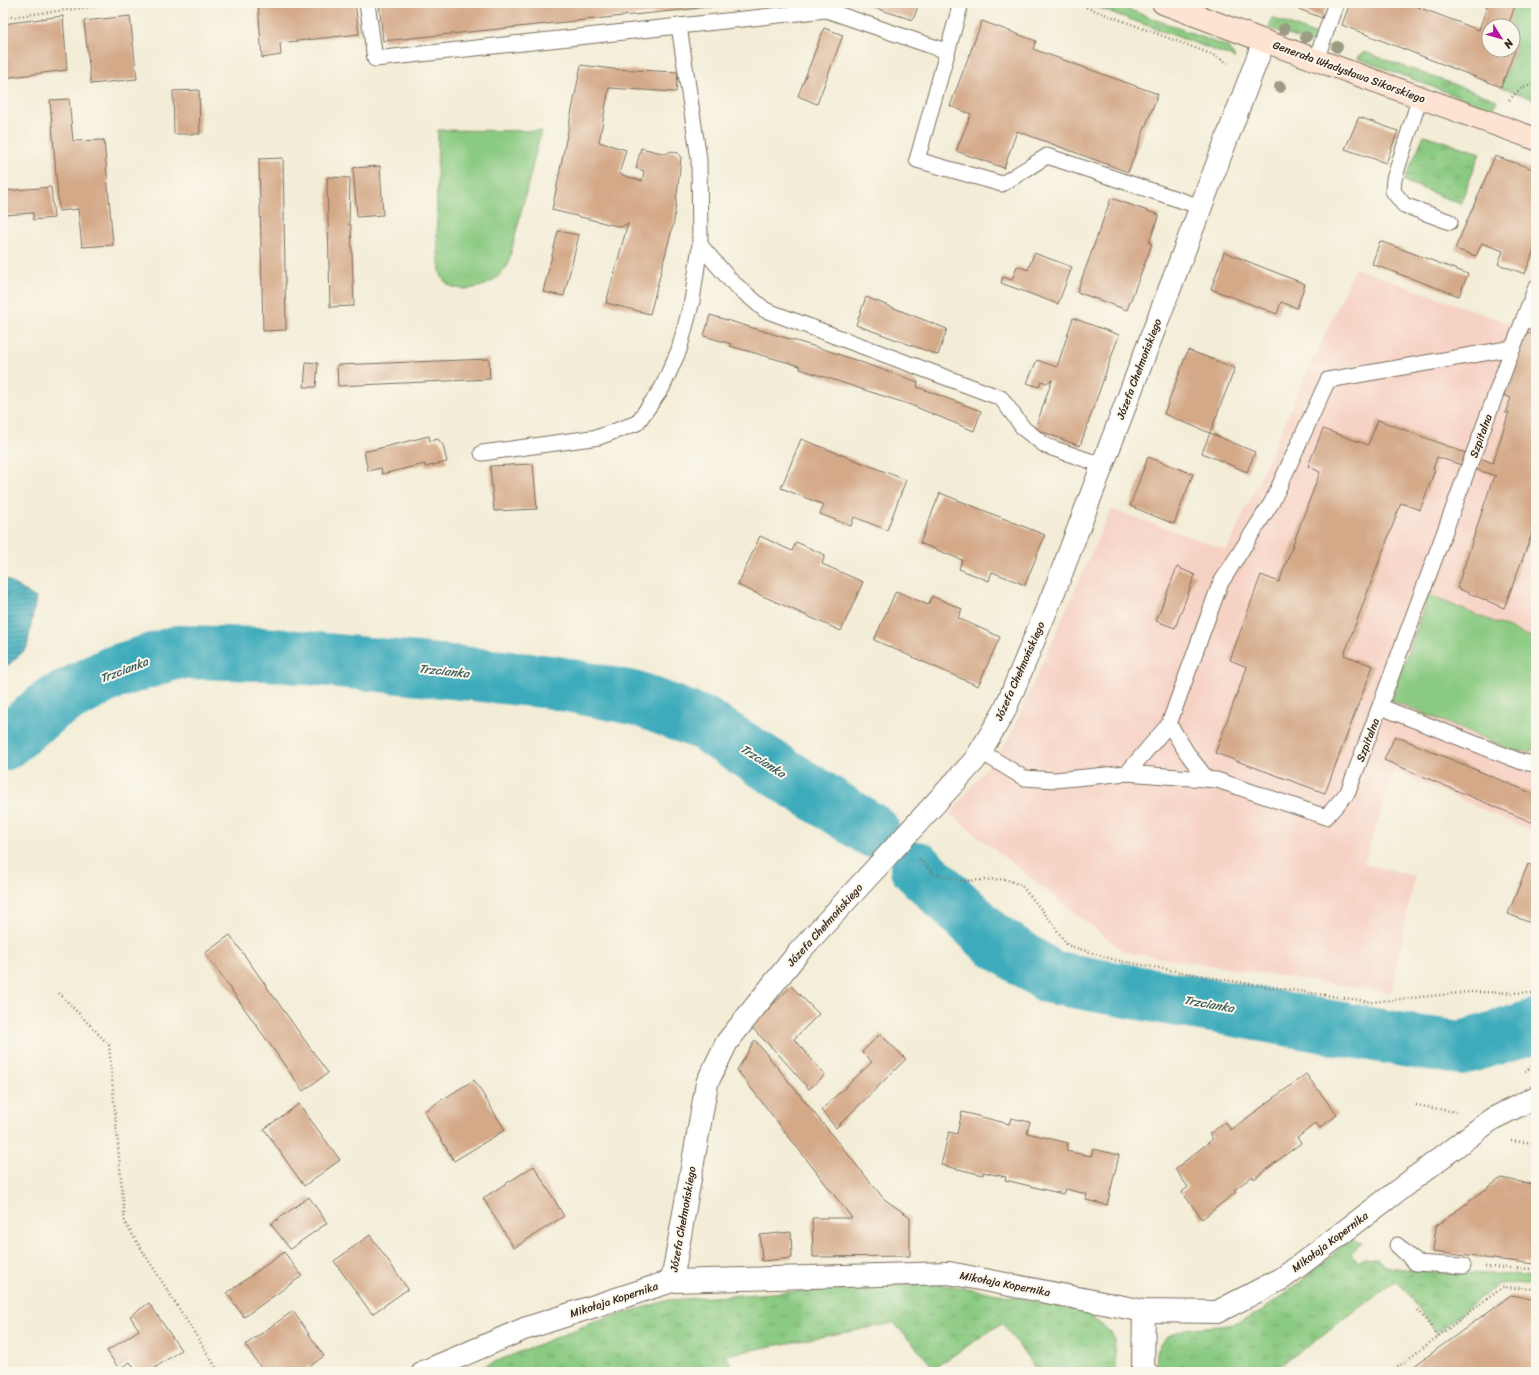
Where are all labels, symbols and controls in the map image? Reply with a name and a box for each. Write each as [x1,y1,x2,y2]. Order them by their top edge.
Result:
north arrow [1481,18,1521,58]
text: N [1498,34,1519,53]
street label: Generała Władysława Sikorskiego [1270,36,1428,109]
street label: Józefa Chełmońskiego [1111,315,1167,423]
street label: Szpitalna [1464,411,1498,461]
street label: Józefa Chełmońskiego [989,618,1051,724]
water label: Trzcianka [97,650,152,689]
water label: Trzcianka [418,657,471,685]
street label: Szpitalna [1351,715,1385,765]
water label: Trzcianka [736,738,791,784]
street label: Józefa Chełmońskiego [782,879,868,972]
water label: Trzcianka [1182,989,1237,1019]
street label: Józefa Chełmońskiego [664,1164,702,1274]
street label: Mikołaja Kopernika [1288,1206,1373,1277]
street label: Mikołaja Kopernika [958,1266,1052,1302]
street label: Mikołaja Kopernika [567,1277,661,1323]

